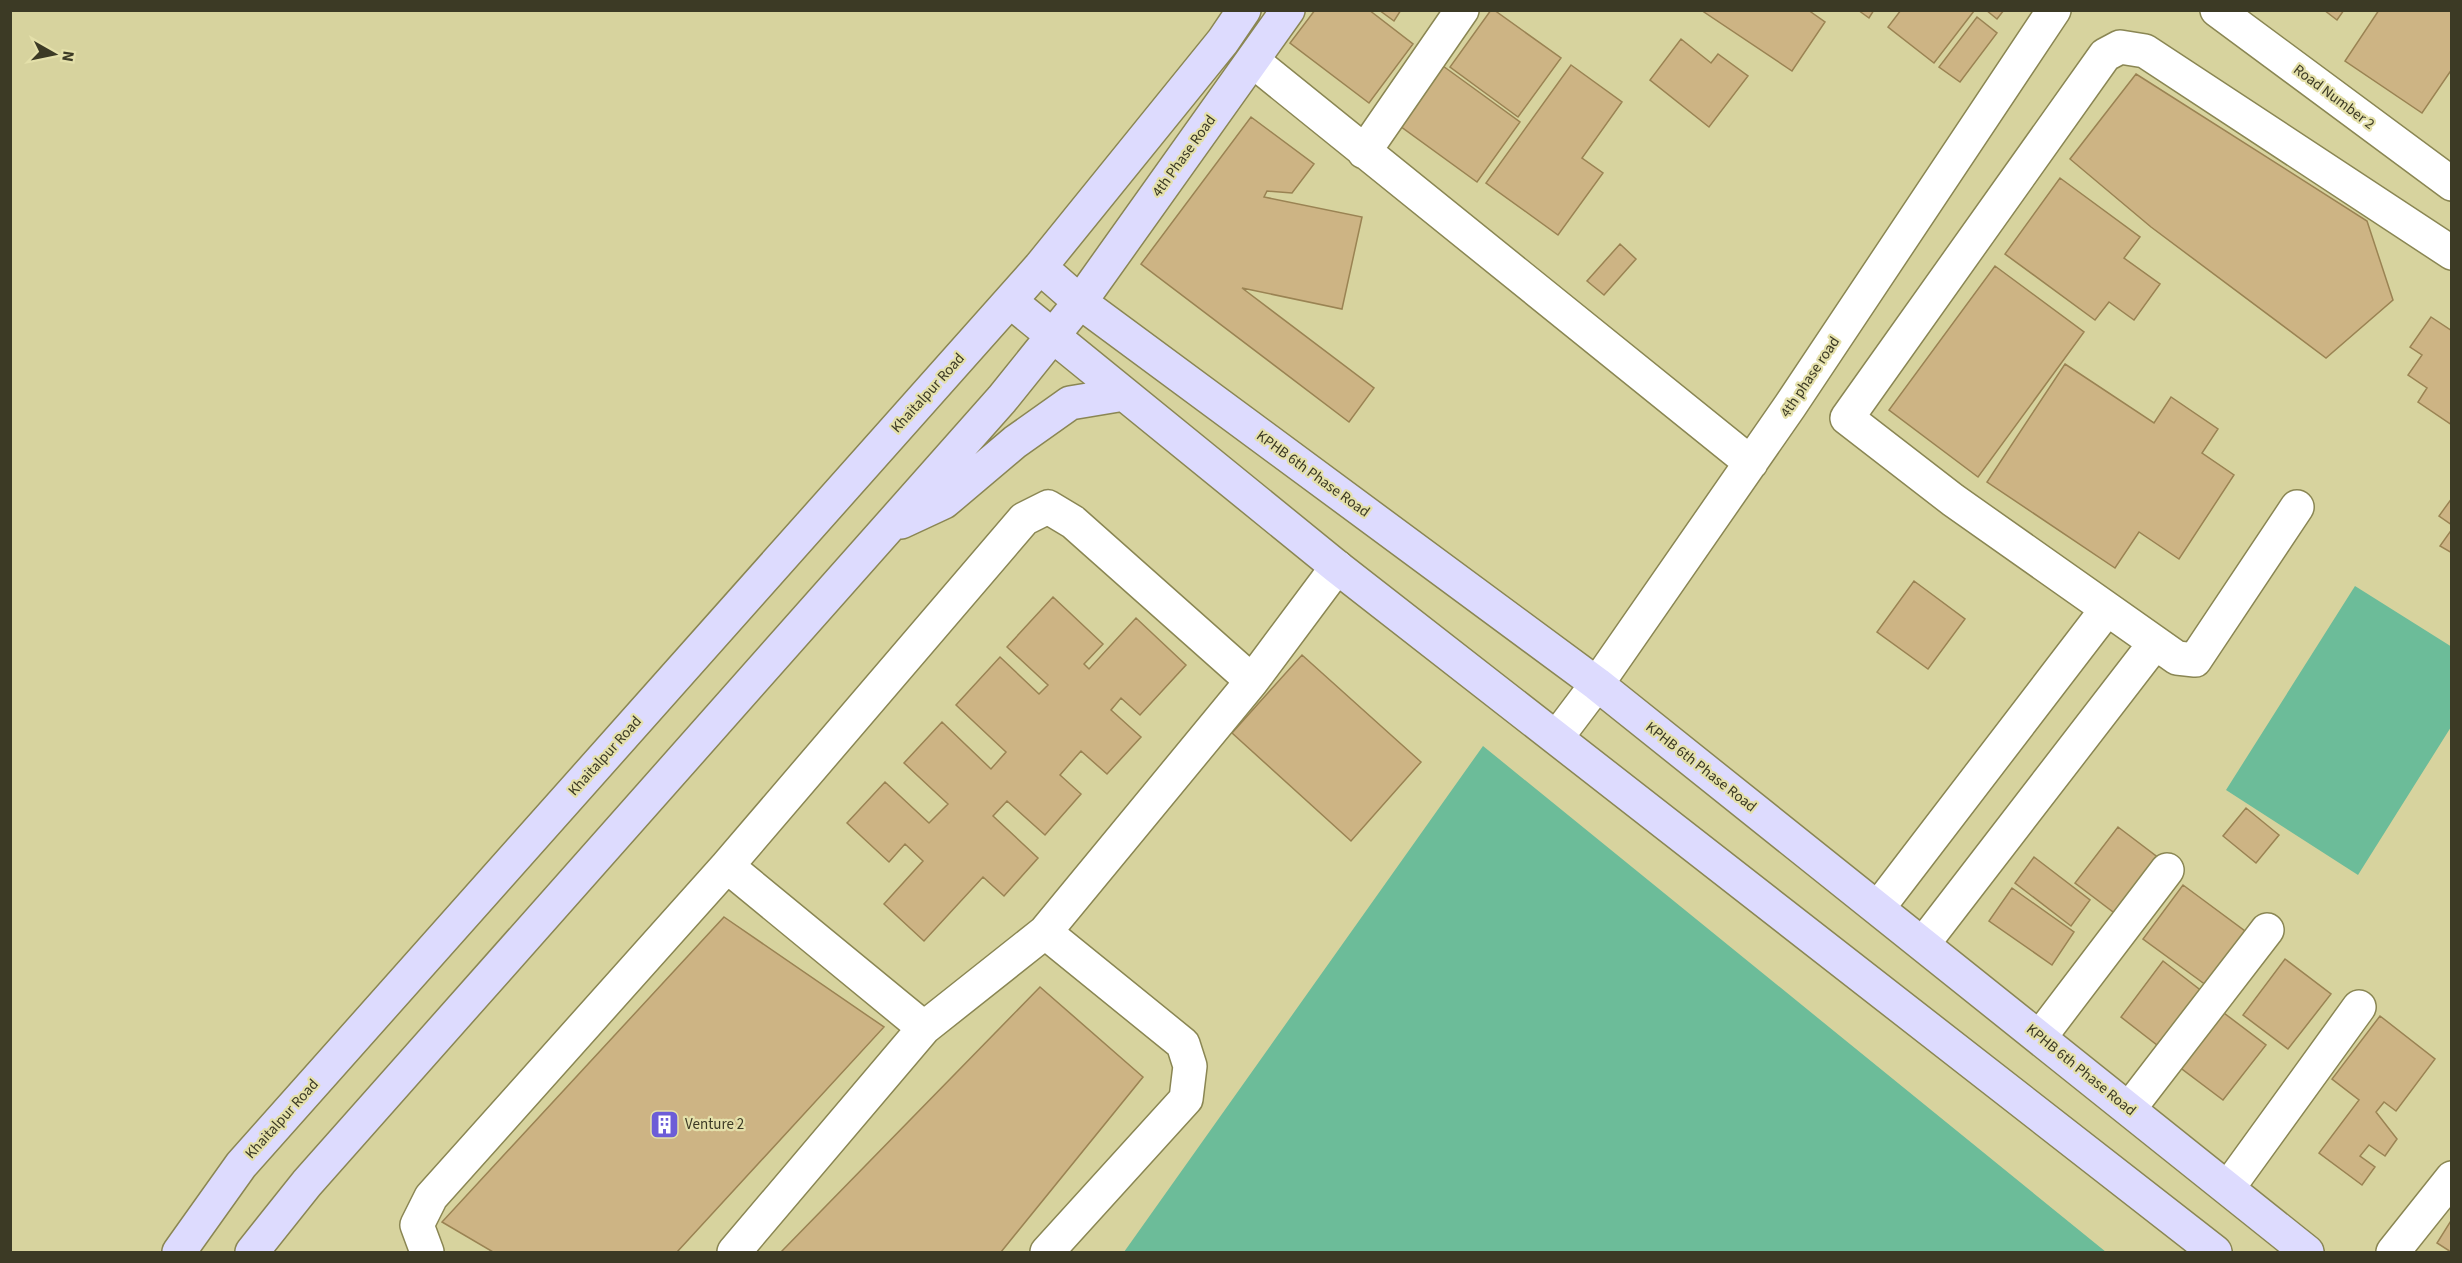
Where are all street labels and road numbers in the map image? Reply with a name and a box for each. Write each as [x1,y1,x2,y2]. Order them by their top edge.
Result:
street label: Road Number 2 [2289,59,2379,135]
street label: 4th Phase Road [1147,111,1221,201]
street label: 4th phase road [1775,332,1845,422]
street label: Khaitalpur Road [886,348,970,438]
street label: KPHB 6th Phase Road [1252,426,1374,522]
street label: Khaitalpur Road [563,711,647,801]
street label: KPHB 6th Phase Road [1641,717,1761,817]
street label: KPHB 6th Phase Road [2022,1019,2140,1121]
street label: Khaitalpur Road [240,1074,324,1164]

